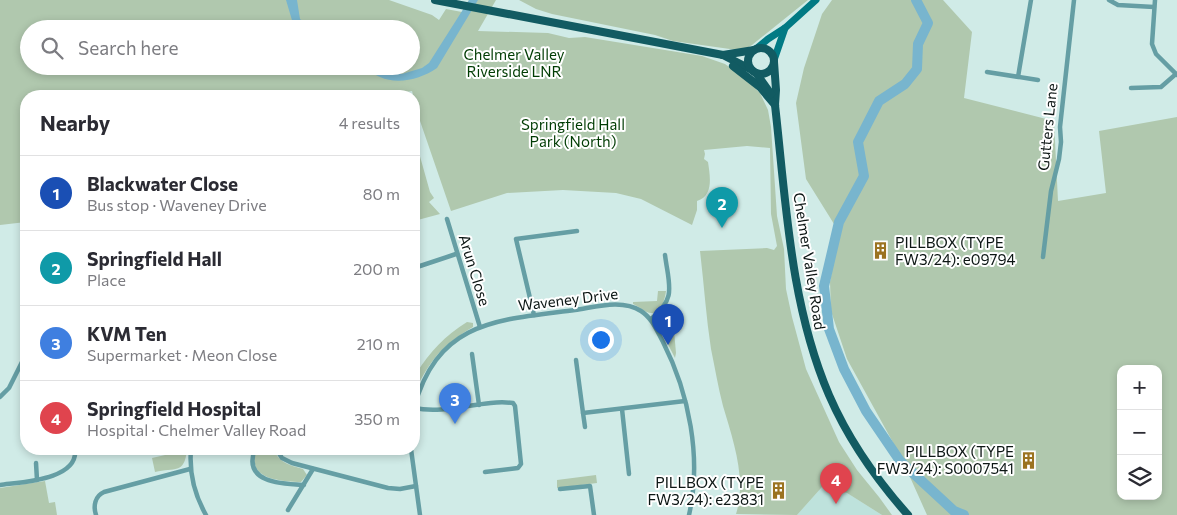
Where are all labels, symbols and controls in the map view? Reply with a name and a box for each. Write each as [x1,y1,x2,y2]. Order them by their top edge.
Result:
search box [20,20,420,75]
icon: search [38,34,66,62]
text: Search here [78,36,178,59]
park label: Chelmer Valley Riverside LNR [464,45,565,80]
street label: Gutters Lane [1033,82,1061,172]
text: Nearby [40,110,110,135]
text: 4 results [339,113,400,132]
park label: Springfield Hall Park (North) [521,115,625,150]
text: Blackwater Close [87,172,238,195]
text: 1 [52,184,60,203]
text: 80 m [363,184,400,203]
pin: 2 [706,187,738,228]
street label: Chelmer Valley Road [790,191,830,331]
text: Bus stop · Waveney Drive [87,195,267,214]
street label: Arun Close [456,232,494,308]
place label: PILLBOX (TYPE FW3/24): e09794 [895,233,1016,268]
building icon: PILLBOX (TYPE FW3/24): e09794 [871,241,891,261]
text: Springfield Hall [87,247,222,270]
text: 2 [51,259,61,278]
text: 200 m [353,259,400,278]
text: Place [87,270,126,289]
street label: Waveney Drive [517,284,619,314]
pin: 1 [652,304,684,345]
text: KVM Ten [87,322,167,345]
your location [588,327,614,353]
text: 3 [51,334,61,353]
text: 210 m [357,334,400,353]
text: Supermarket · Meon Close [87,345,277,364]
map controls [1117,365,1162,500]
button: + [1117,365,1162,410]
pin: 3 [439,383,471,424]
text: Springfield Hospital [87,397,261,420]
text: 4 [51,409,61,428]
text: 350 m [354,409,400,428]
button: − [1117,410,1162,455]
text: Hospital · Chelmer Valley Road [87,420,306,439]
place label: PILLBOX (TYPE FW3/24): S0007541 [877,442,1014,477]
building icon: PILLBOX (TYPE FW3/24): S0007541 [1018,450,1038,470]
button: layers [1117,455,1162,500]
pin: 4 [820,463,852,504]
place label: PILLBOX (TYPE FW3/24): e23831 [647,473,764,508]
building icon: PILLBOX (TYPE FW3/24): e23831 [768,481,788,501]

